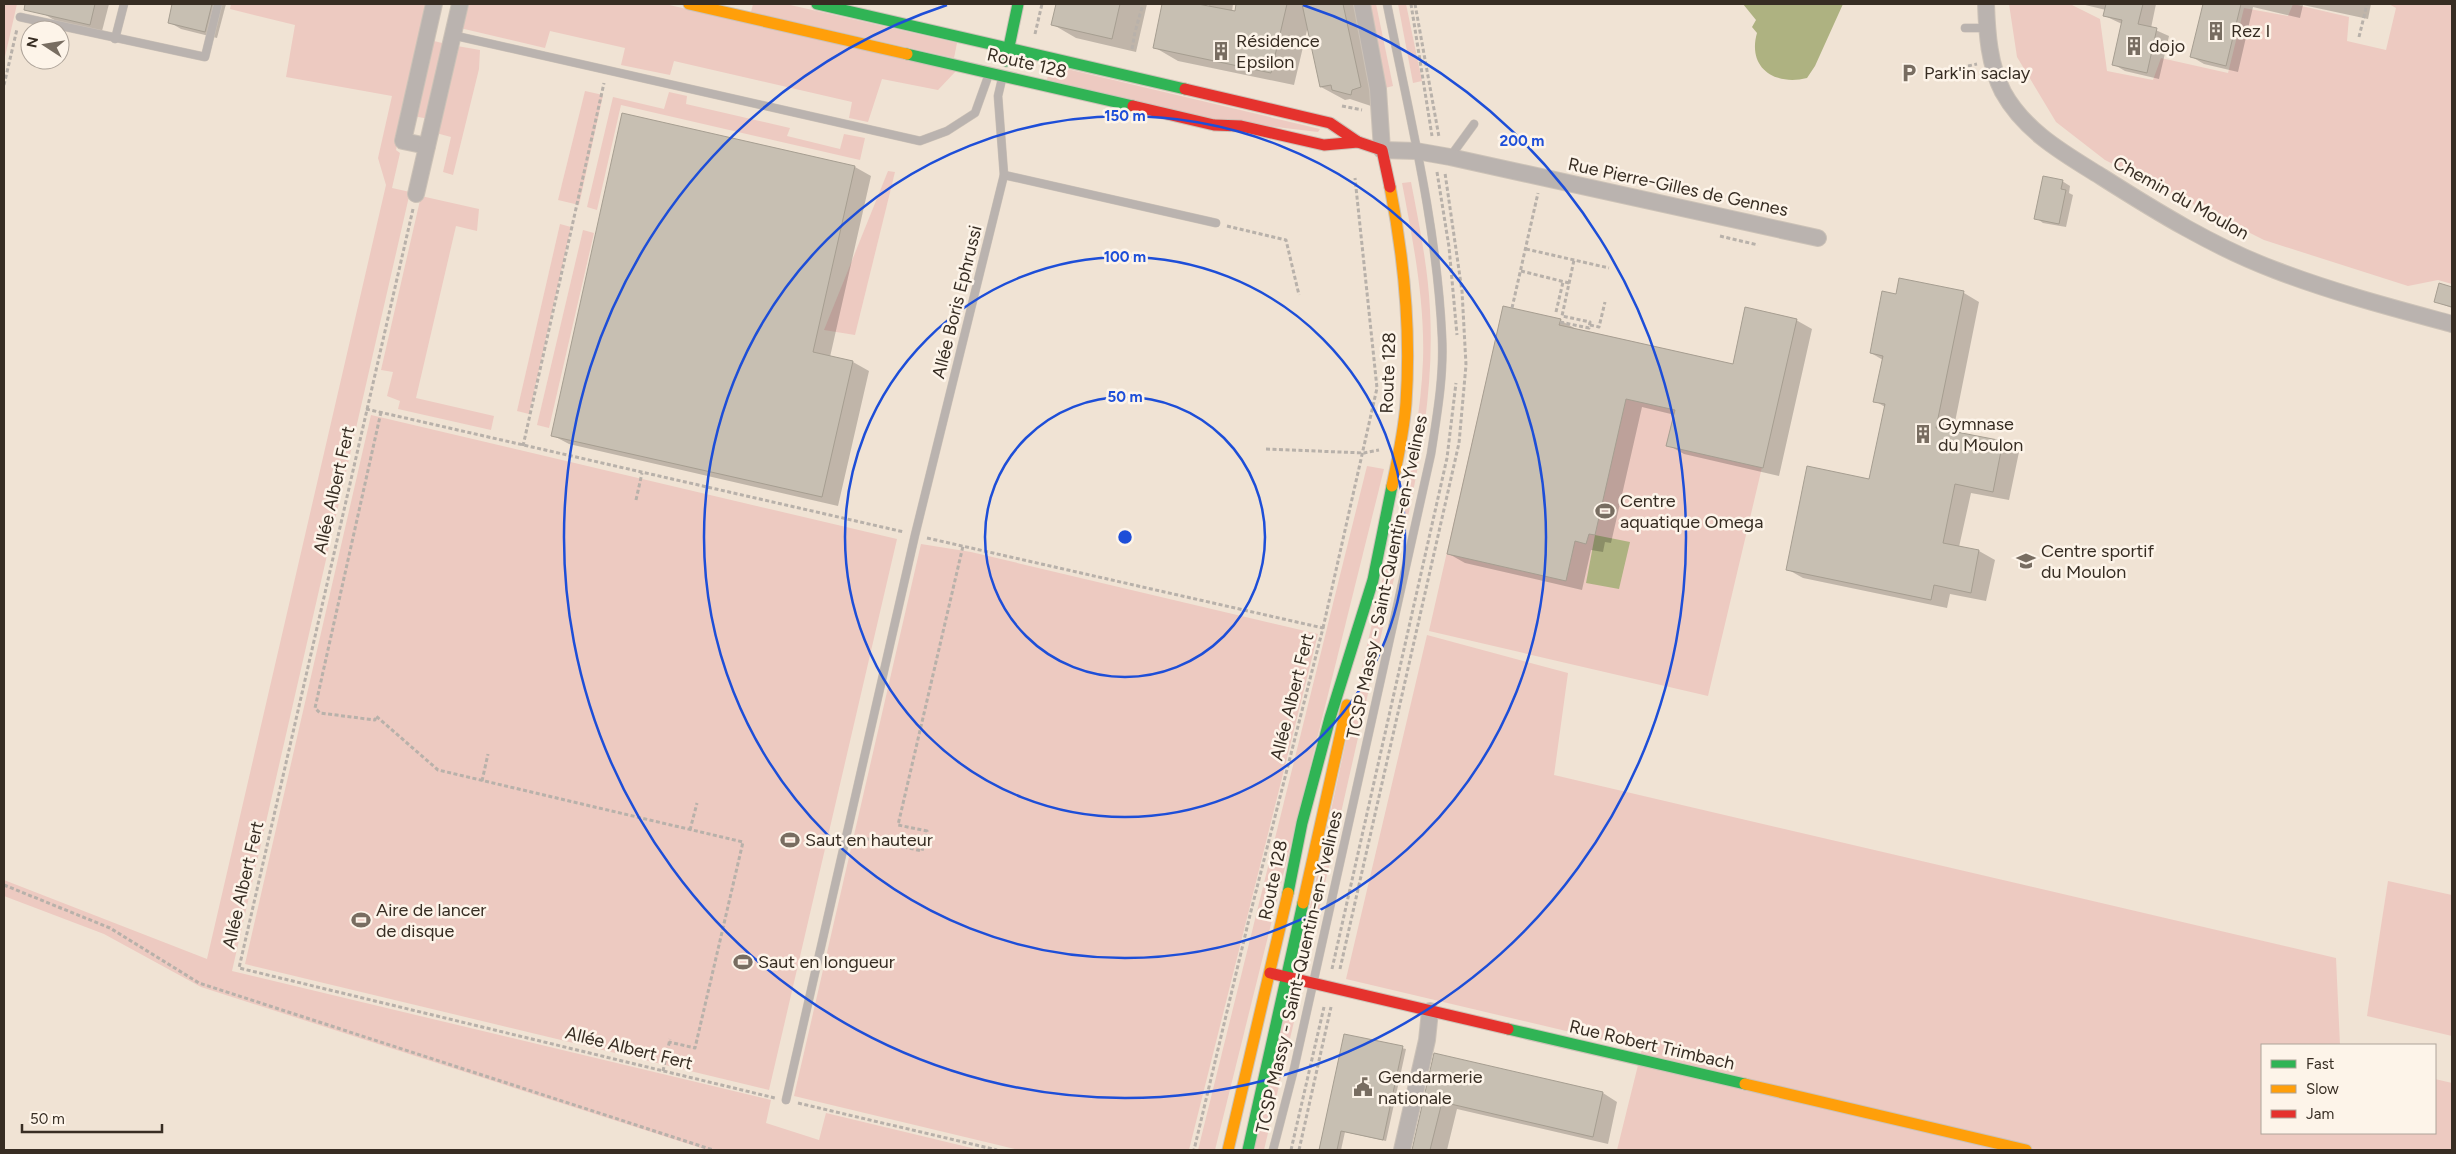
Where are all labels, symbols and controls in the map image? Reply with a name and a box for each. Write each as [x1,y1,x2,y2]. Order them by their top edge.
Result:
north arrow [20,20,70,70]
building icon: Rez I [2205,20,2227,42]
place label: Rez I [2231,20,2270,42]
place label: Résidence Epsilon [1236,30,1320,73]
text: N [23,35,42,49]
building icon: dojo [2123,35,2145,57]
place label: dojo [2149,35,2185,57]
building icon: Résidence Epsilon [1210,40,1232,62]
street label: Route 128 [985,43,1069,83]
parking icon: Park'in saclay [1898,62,1920,84]
place label: Park'in saclay [1924,62,2031,84]
text: 150 m [1104,107,1146,125]
text: 200 m [1500,132,1544,150]
street label: Chemin du Moulon [2109,152,2253,244]
street label: Rue Pierre-Gilles de Gennes [1566,153,1790,221]
street label: Allée Boris Ephrussi [927,223,987,381]
text: 100 m [1104,248,1146,266]
street label: Route 128 [1376,332,1400,414]
text: 50 m [1107,388,1143,406]
street label: TCSP Massy - Saint-Quentin-en-Yvelines [1342,413,1432,741]
place label: Gymnase du Moulon [1938,413,2023,456]
building icon: Gymnase du Moulon [1912,423,1934,445]
street label: Allée Albert Fert [309,424,359,556]
place label: Centre aquatique Omega [1620,490,1763,533]
sports icon: Centre aquatique Omega [1594,500,1616,522]
centre of rings [1116,528,1134,546]
place label: Centre sportif du Moulon [2041,540,2155,583]
school or university icon: Centre sportif du Moulon [2015,550,2037,572]
street label: Allée Albert Fert [1266,631,1319,763]
street label: TCSP Massy - Saint-Quentin-en-Yvelines [1251,808,1347,1136]
street label: Allée Albert Fert [218,819,268,951]
sports icon: Saut en hauteur [779,829,801,851]
place label: Saut en hauteur [805,829,933,851]
street label: Route 128 [1254,838,1292,922]
place label: Aire de lancer de disque [376,899,486,942]
sports icon: Aire de lancer de disque [350,909,372,931]
sports icon: Saut en longueur [732,951,754,973]
place label: Saut en longueur [758,951,895,973]
street label: Rue Robert Trimbach [1567,1015,1737,1075]
street label: Allée Albert Fert [563,1022,695,1075]
legend [2261,1044,2436,1134]
text: Fast [2306,1055,2335,1073]
place label: Gendarmerie nationale [1378,1066,1483,1109]
public building icon: Gendarmerie nationale [1352,1076,1374,1098]
text: Slow [2306,1080,2339,1098]
scale bar [22,1102,162,1134]
text: Jam [2306,1105,2334,1123]
text: 50 m [30,1110,65,1128]

